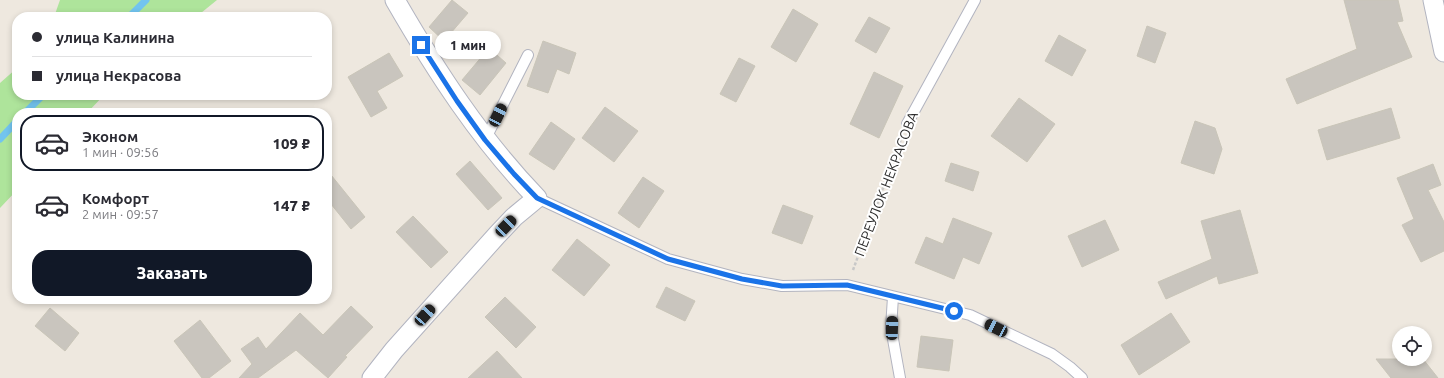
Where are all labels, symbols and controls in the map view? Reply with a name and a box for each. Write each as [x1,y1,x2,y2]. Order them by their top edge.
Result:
text: улица Калинина [56,29,175,46]
callout: 1 мин [435,31,501,59]
route end [412,36,430,54]
text: 1 мин [450,38,486,52]
text: улица Некрасова [56,67,181,84]
car [487,102,509,128]
street label: ПЕРЕУЛОК НЕКРАСОВА [851,109,921,259]
icon: car [34,125,70,161]
text: Эконом [82,128,138,145]
text: 109 ₽ [273,135,310,152]
text: 1 мин · 09:56 [82,145,159,159]
icon: car [34,187,70,223]
text: Комфорт [82,190,149,207]
text: 147 ₽ [273,197,310,214]
text: 2 мин · 09:57 [82,207,159,221]
car [493,213,519,239]
button: Заказать [32,250,312,296]
car [413,302,437,328]
route start [945,302,963,320]
car [886,316,898,340]
car [983,317,1009,339]
map controls [1392,326,1432,366]
button: locate [1392,326,1432,366]

